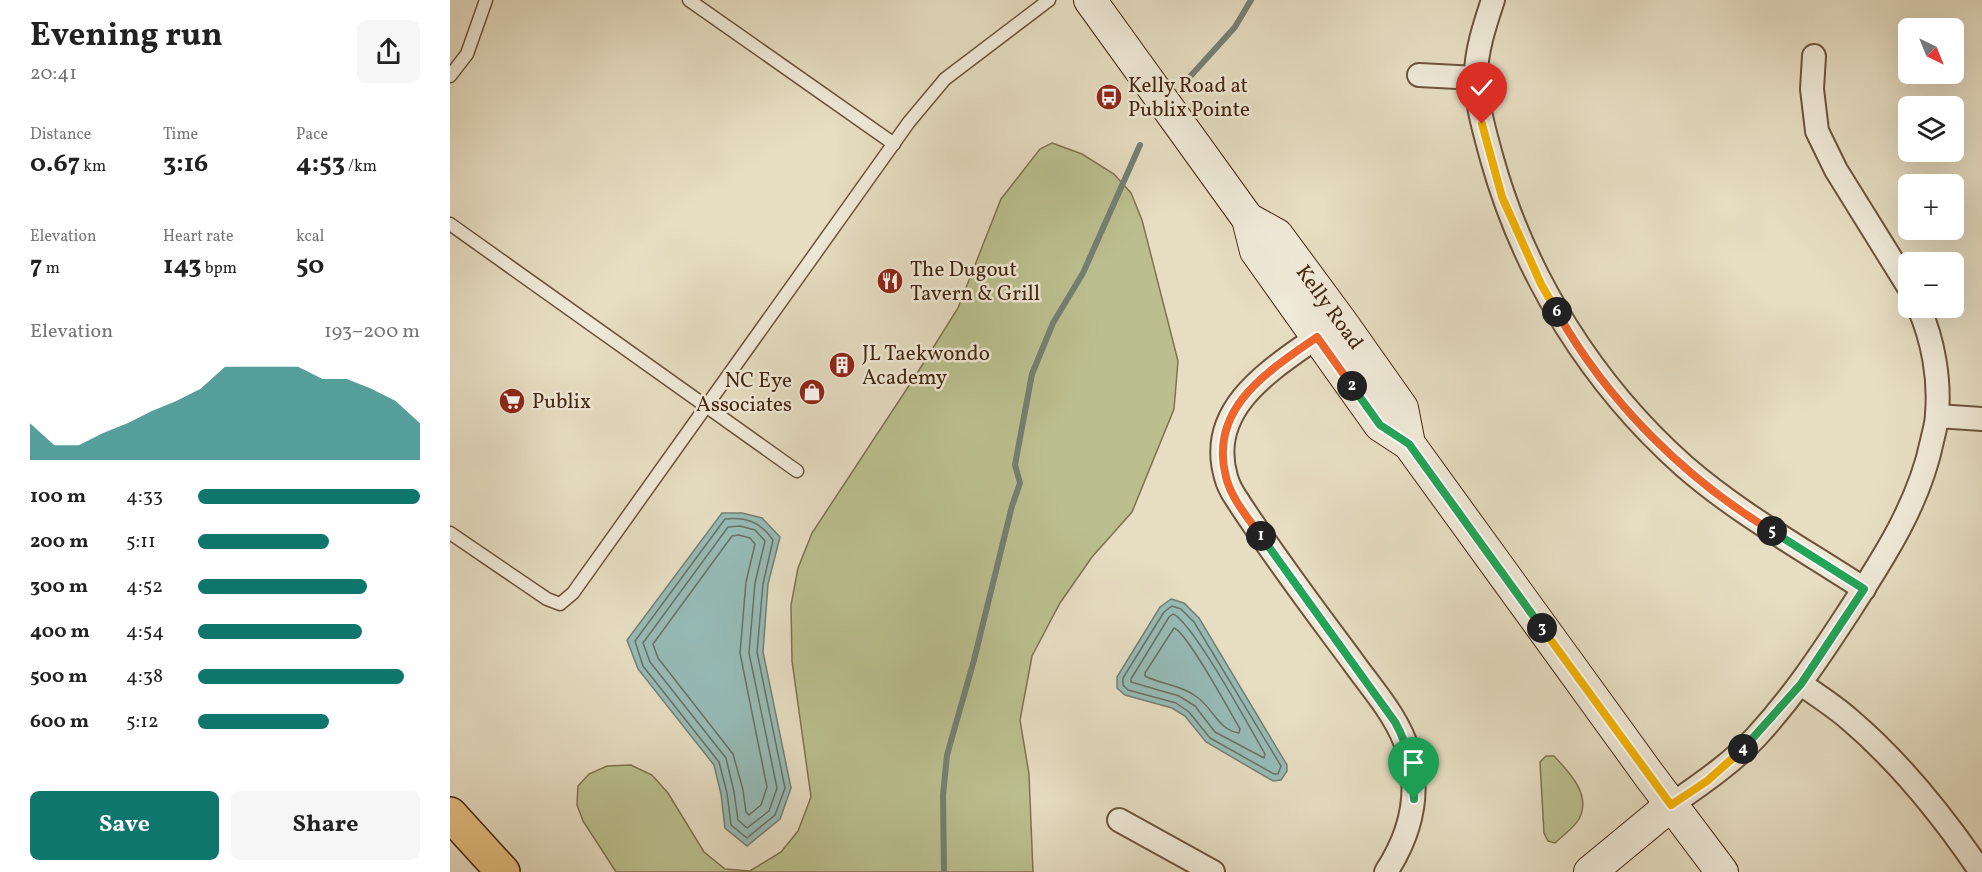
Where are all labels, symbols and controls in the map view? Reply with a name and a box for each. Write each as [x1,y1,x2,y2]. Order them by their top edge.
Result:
text: Evening run [30,14,223,60]
north arrow [1898,18,1964,84]
map controls [1898,18,1964,318]
button: share [357,20,420,83]
text: 20:41 [30,60,77,88]
pin [1456,62,1507,124]
icon: check [1465,71,1498,104]
place label: Kelly Road at Publix Pointe [1128,72,1250,125]
bus stop icon: Kelly Road at Publix Pointe [1094,82,1124,112]
button: layers [1898,96,1964,162]
text: Distance [30,124,91,146]
text: Time [163,124,198,146]
text: Pace [296,124,328,146]
text: 0.67 [30,146,80,182]
text: 3:16 [163,146,208,182]
text: 4:53 [296,146,345,182]
text: km [80,156,106,178]
text: /km [345,156,377,178]
button: + [1898,174,1964,240]
text: Elevation [30,226,97,248]
text: Heart rate [163,226,234,248]
text: kcal [296,226,324,248]
text: 7 [30,248,42,284]
text: 143 [163,248,202,284]
text: 50 [296,248,324,284]
button: − [1898,252,1964,318]
place label: The Dugout Tavern & Grill [910,256,1040,309]
text: m [42,258,60,280]
text: bpm [202,258,237,280]
street label: Kelly Road [1288,260,1369,356]
restaurant icon: The Dugout Tavern & Grill [875,266,905,296]
pin: 6 [1542,297,1572,327]
text: 6 [1553,301,1561,323]
text: Elevation [30,318,113,346]
text: 193–200 m [324,318,420,346]
place label: JL Taekwondo Academy [862,340,990,393]
building icon: JL Taekwondo Academy [827,350,857,380]
place label: NC Eye Associates [696,367,792,420]
pin: 2 [1337,371,1367,401]
text: 2 [1348,375,1356,397]
shop icon: NC Eye Associates [797,377,827,407]
supermarket icon: Publix [497,386,527,416]
place label: Publix [532,388,591,417]
text: 100 m [30,483,86,511]
text: 4:33 [126,483,163,511]
pin: 5 [1757,516,1787,546]
text: 5 [1768,520,1776,542]
pin: 1 [1246,521,1276,551]
text: 1 [1258,525,1264,547]
text: 200 m [30,528,88,556]
text: 5:11 [126,528,156,556]
text: 300 m [30,573,88,601]
text: 4:52 [126,573,163,601]
pin: 3 [1527,613,1557,643]
text: 3 [1538,617,1546,639]
text: 400 m [30,618,90,646]
text: 4:54 [126,618,164,646]
text: 500 m [30,663,88,691]
text: 4:38 [126,663,163,691]
text: 600 m [30,708,89,736]
text: 5:12 [126,708,159,736]
pin: 4 [1728,734,1758,764]
pin [1388,737,1439,799]
text: 4 [1738,738,1748,760]
icon: arrive [1397,746,1430,779]
button: Save [30,791,219,860]
button: Share [231,791,420,860]

